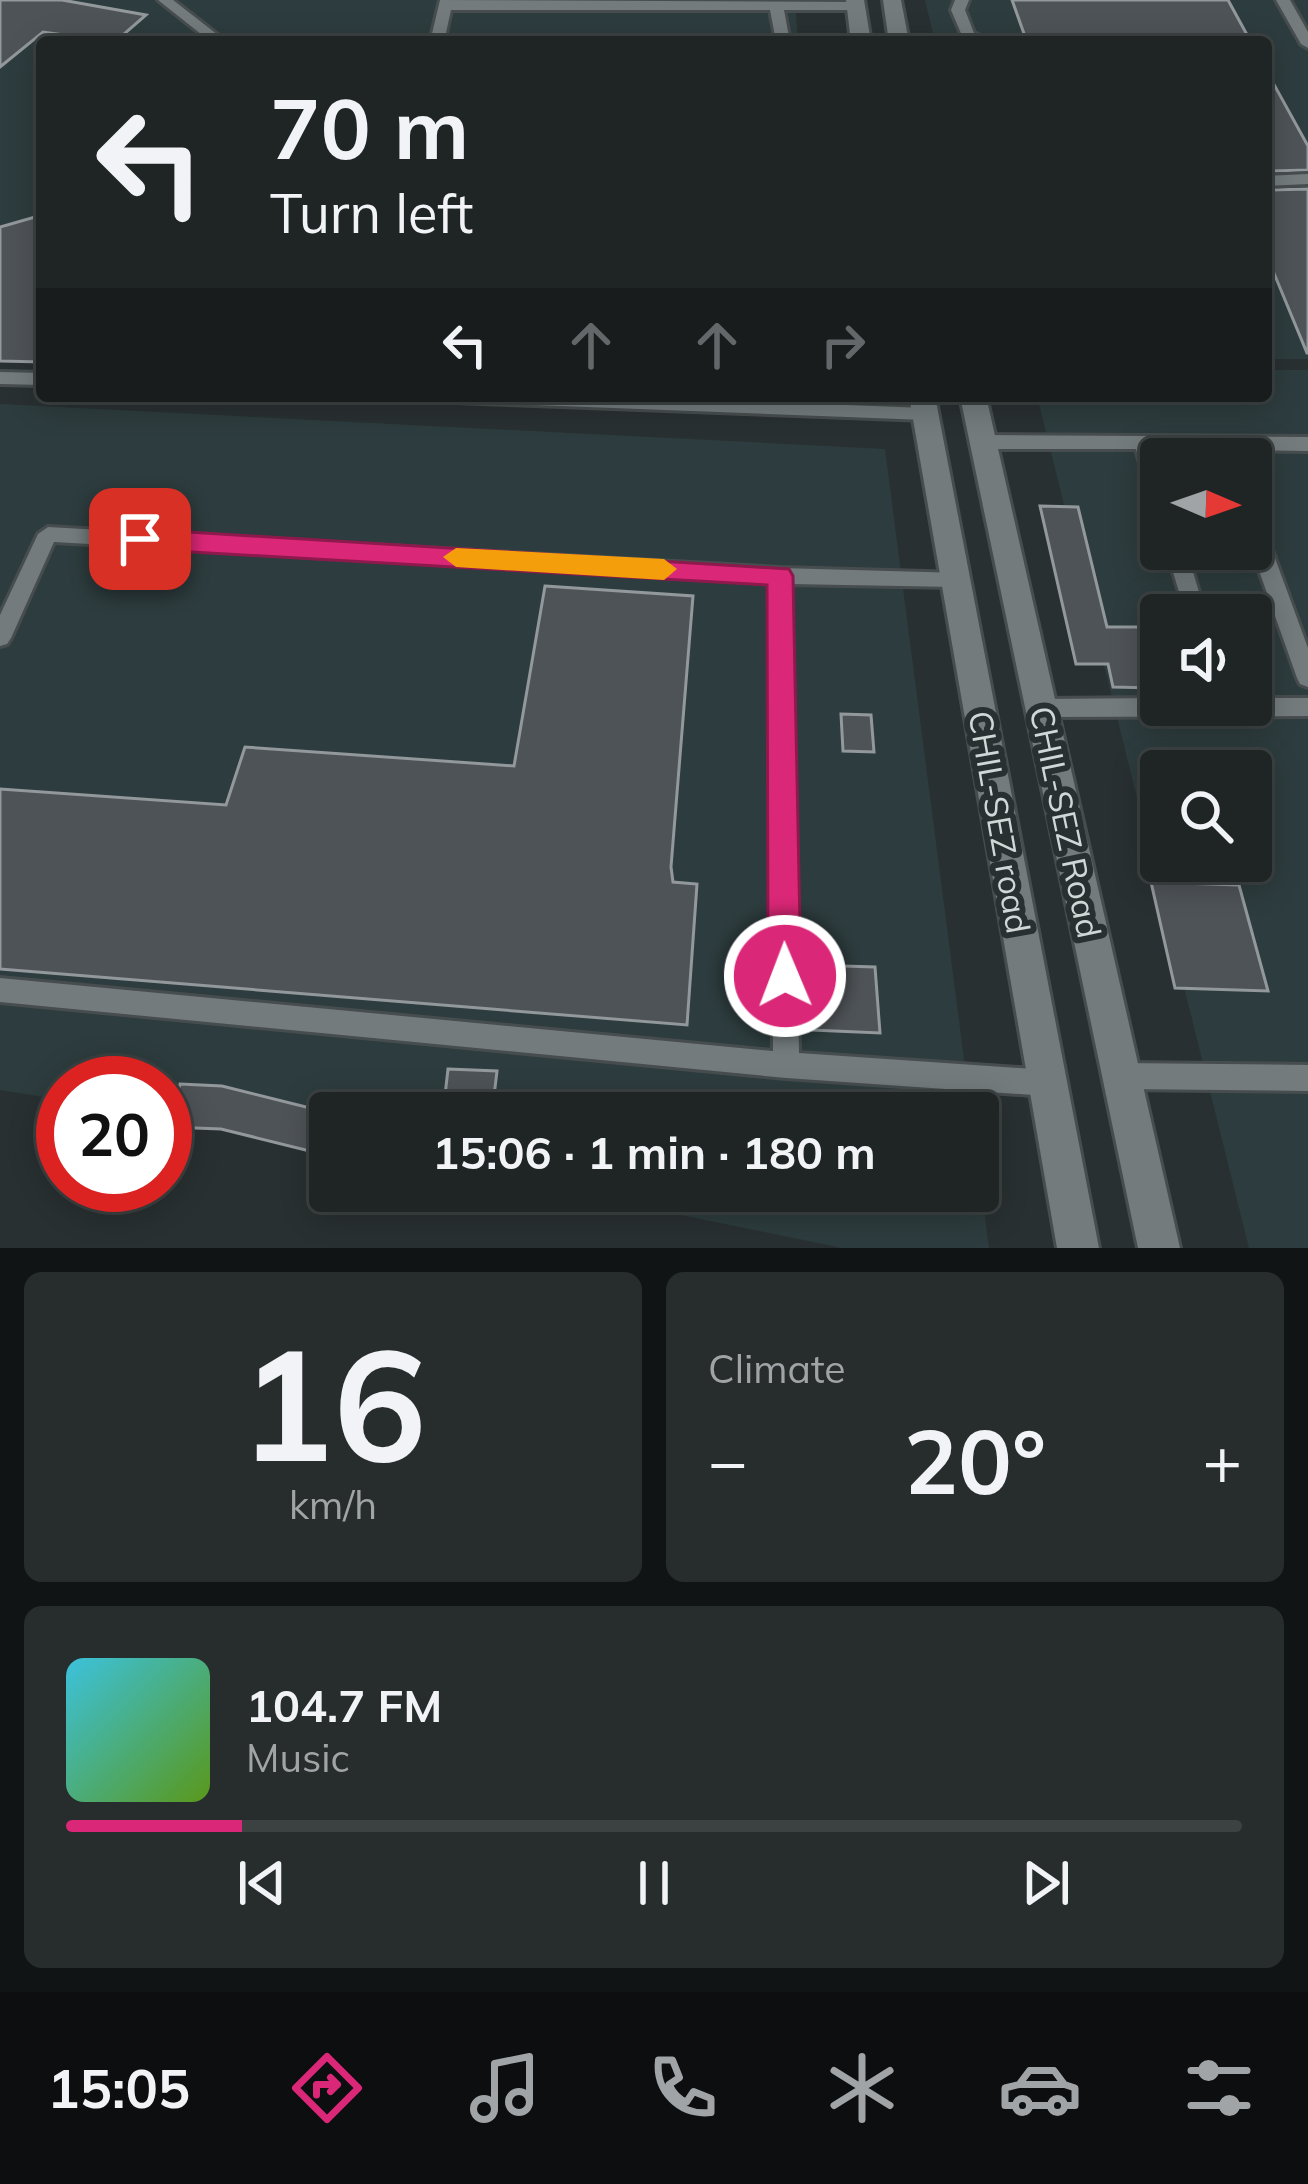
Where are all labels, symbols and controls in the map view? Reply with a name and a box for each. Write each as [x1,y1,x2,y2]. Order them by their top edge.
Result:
text: 70 m [270,75,469,180]
icon: left [72,84,228,240]
text: Turn left [270,179,473,247]
icon: left [432,312,498,378]
icon: ahead [558,312,624,378]
icon: ahead [684,312,750,378]
icon: right [810,312,876,378]
north arrow [1140,438,1272,570]
map controls [1140,438,1272,882]
pin [89,488,191,590]
icon: arrive [107,506,173,572]
button: sound [1140,594,1272,726]
street label: CHIL-SEZ Road [1021,702,1111,942]
street label: CHIL-SEZ road [960,708,1040,936]
button: search [1140,750,1272,882]
position arrow [722,913,848,1039]
speed limit sign: 20 [36,1056,192,1212]
text: 15:06 · 1 min · 180 m [432,1124,876,1180]
text: 16 [239,1304,427,1500]
text: Climate [708,1344,846,1393]
text: 20° [904,1404,1046,1517]
text: − [708,1419,748,1502]
text: + [1202,1419,1242,1502]
text: km/h [289,1480,377,1529]
text: 104.7 FM [246,1677,442,1733]
text: Music [246,1733,350,1782]
icon: previous [229,1850,295,1916]
icon: pause [621,1850,687,1916]
icon: next [1013,1850,1079,1916]
icon: directions [285,2046,369,2130]
icon: music [463,2046,547,2130]
icon: phone [641,2046,725,2130]
icon: climate [820,2046,904,2130]
icon: car [998,2046,1082,2130]
icon: filters [1177,2046,1261,2130]
text: 15:05 [47,2054,190,2122]

